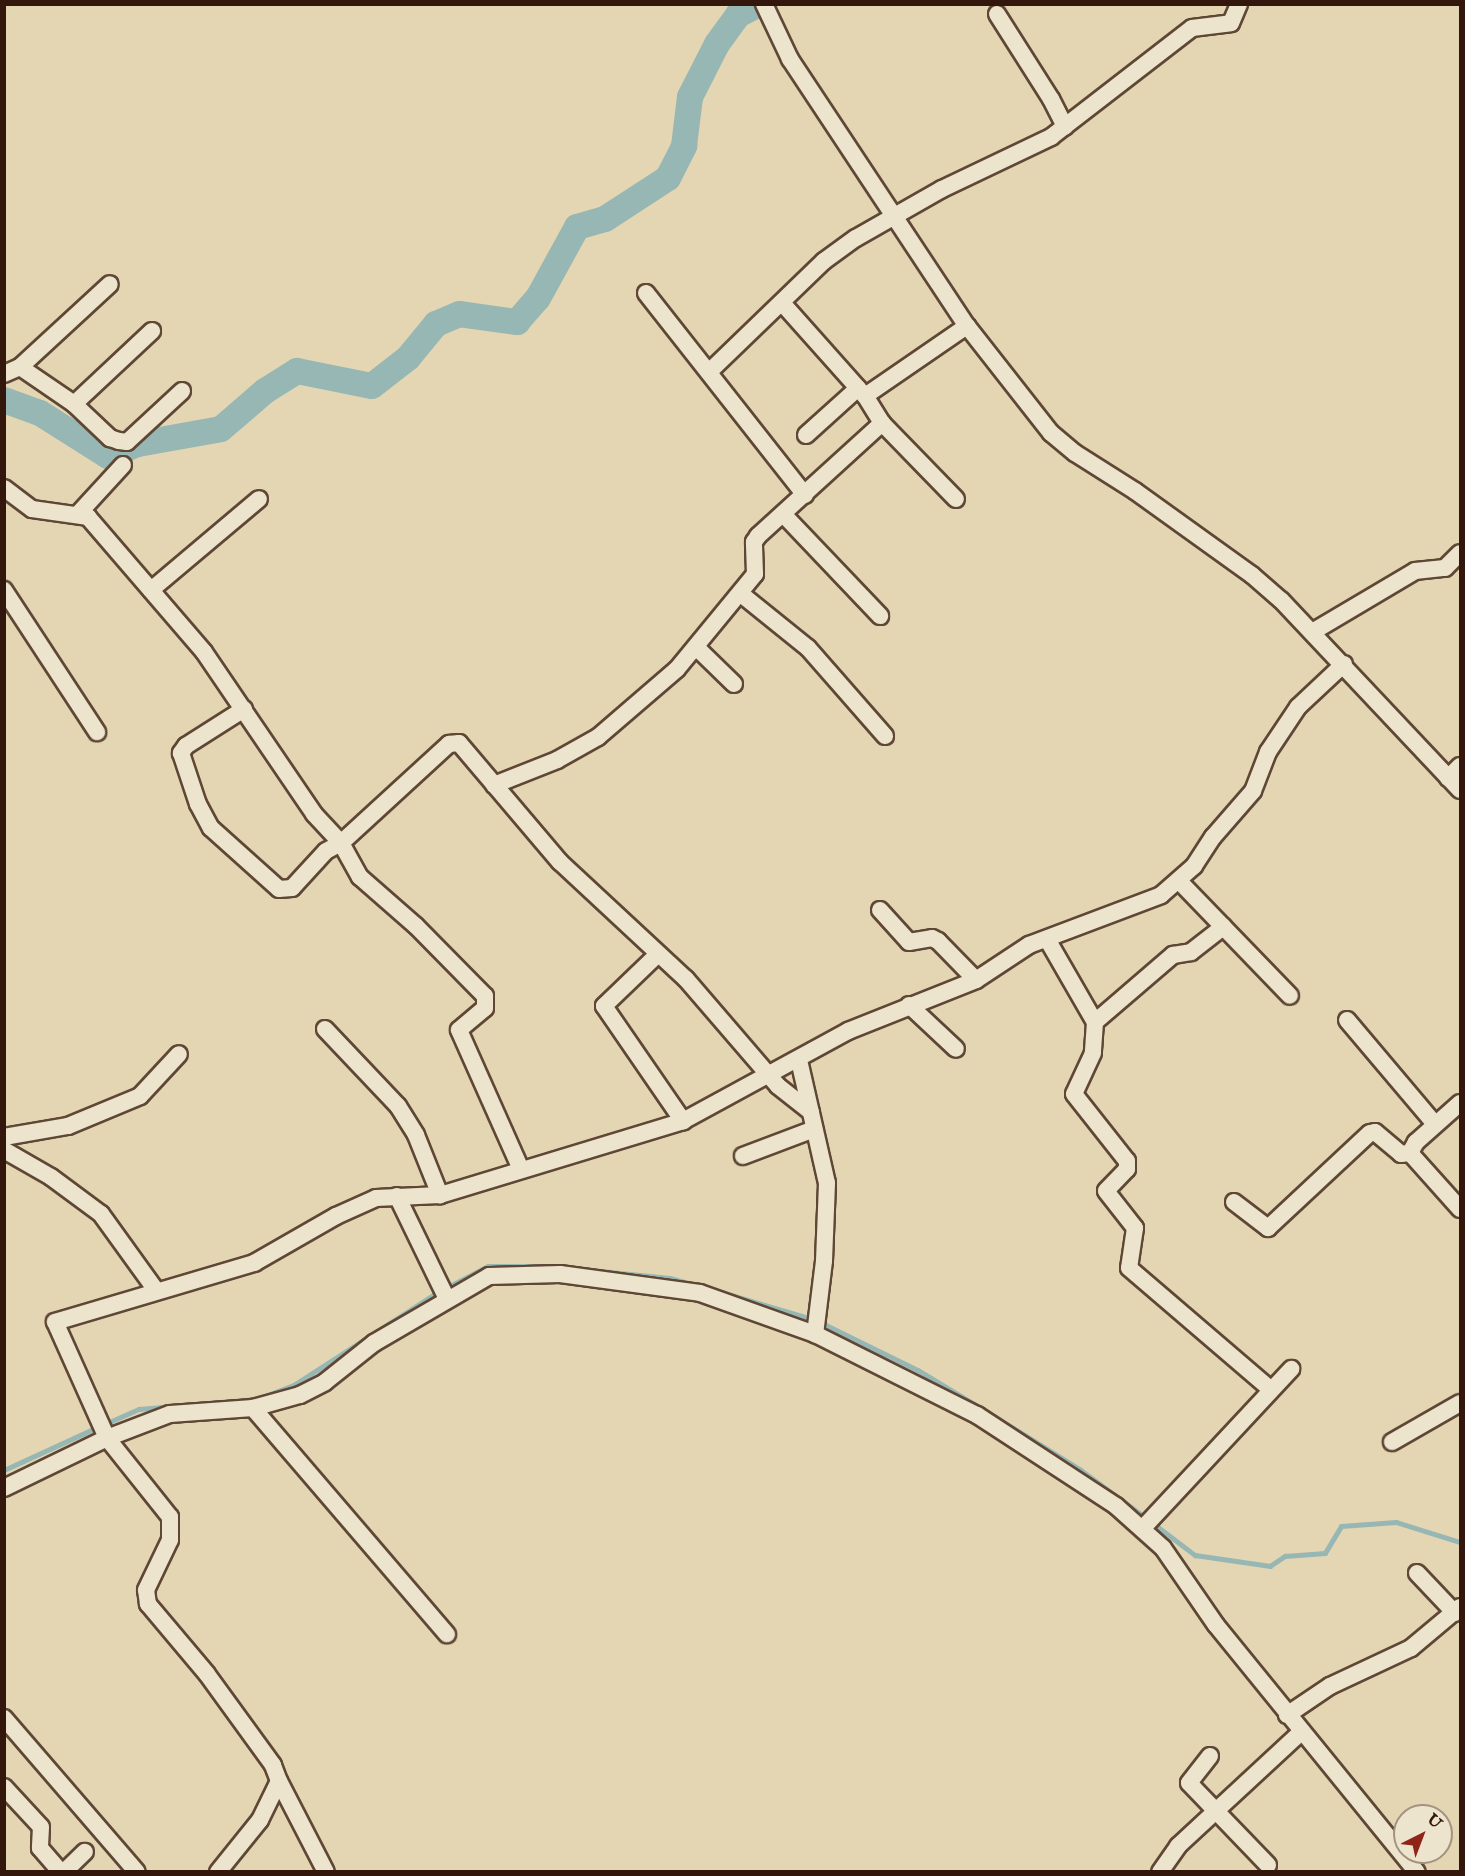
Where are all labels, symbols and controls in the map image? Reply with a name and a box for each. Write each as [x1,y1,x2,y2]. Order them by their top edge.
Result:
north arrow [1393,1804,1453,1864]
text: U [1422,1810,1445,1834]

